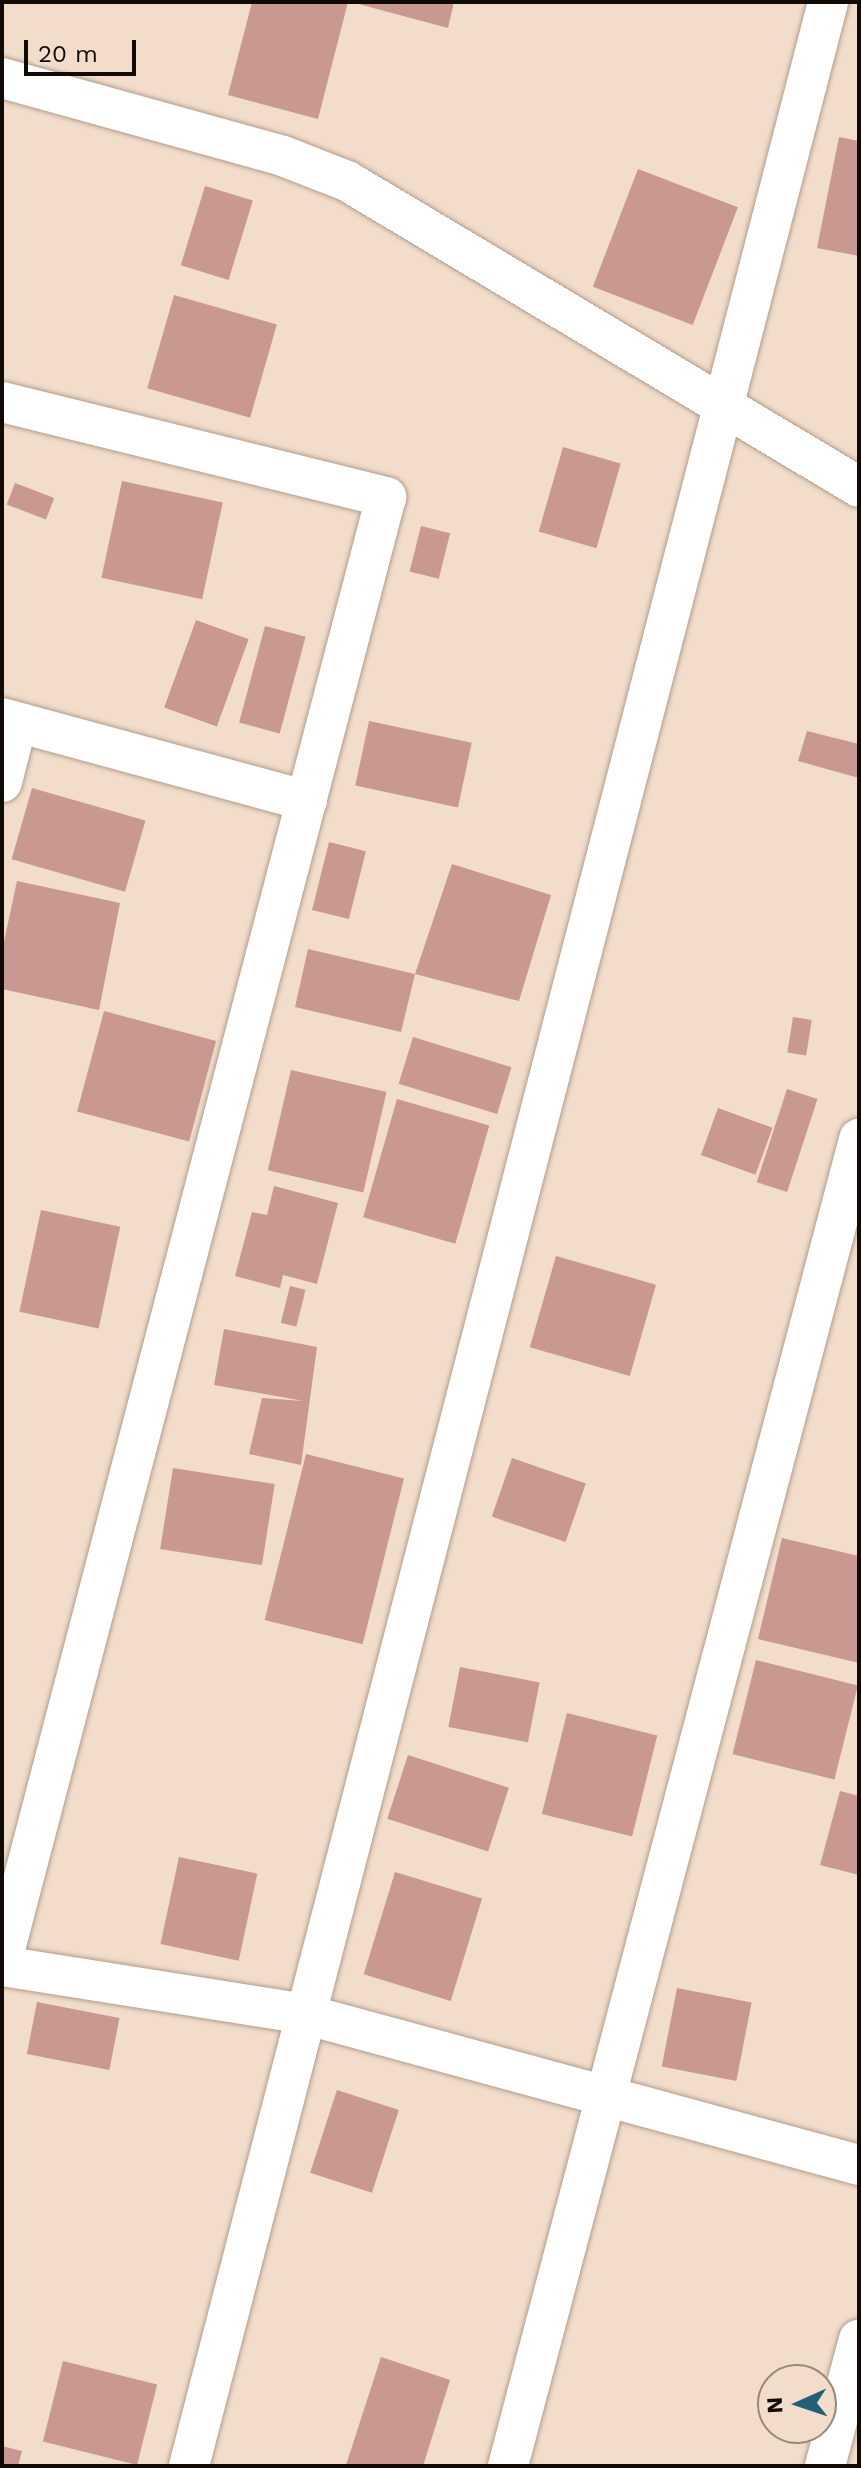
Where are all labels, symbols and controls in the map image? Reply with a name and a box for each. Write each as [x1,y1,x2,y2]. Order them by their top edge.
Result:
scale bar [28,24,140,74]
text: 20 m [38,40,98,68]
north arrow [757,2364,837,2444]
text: N [762,2396,787,2414]

